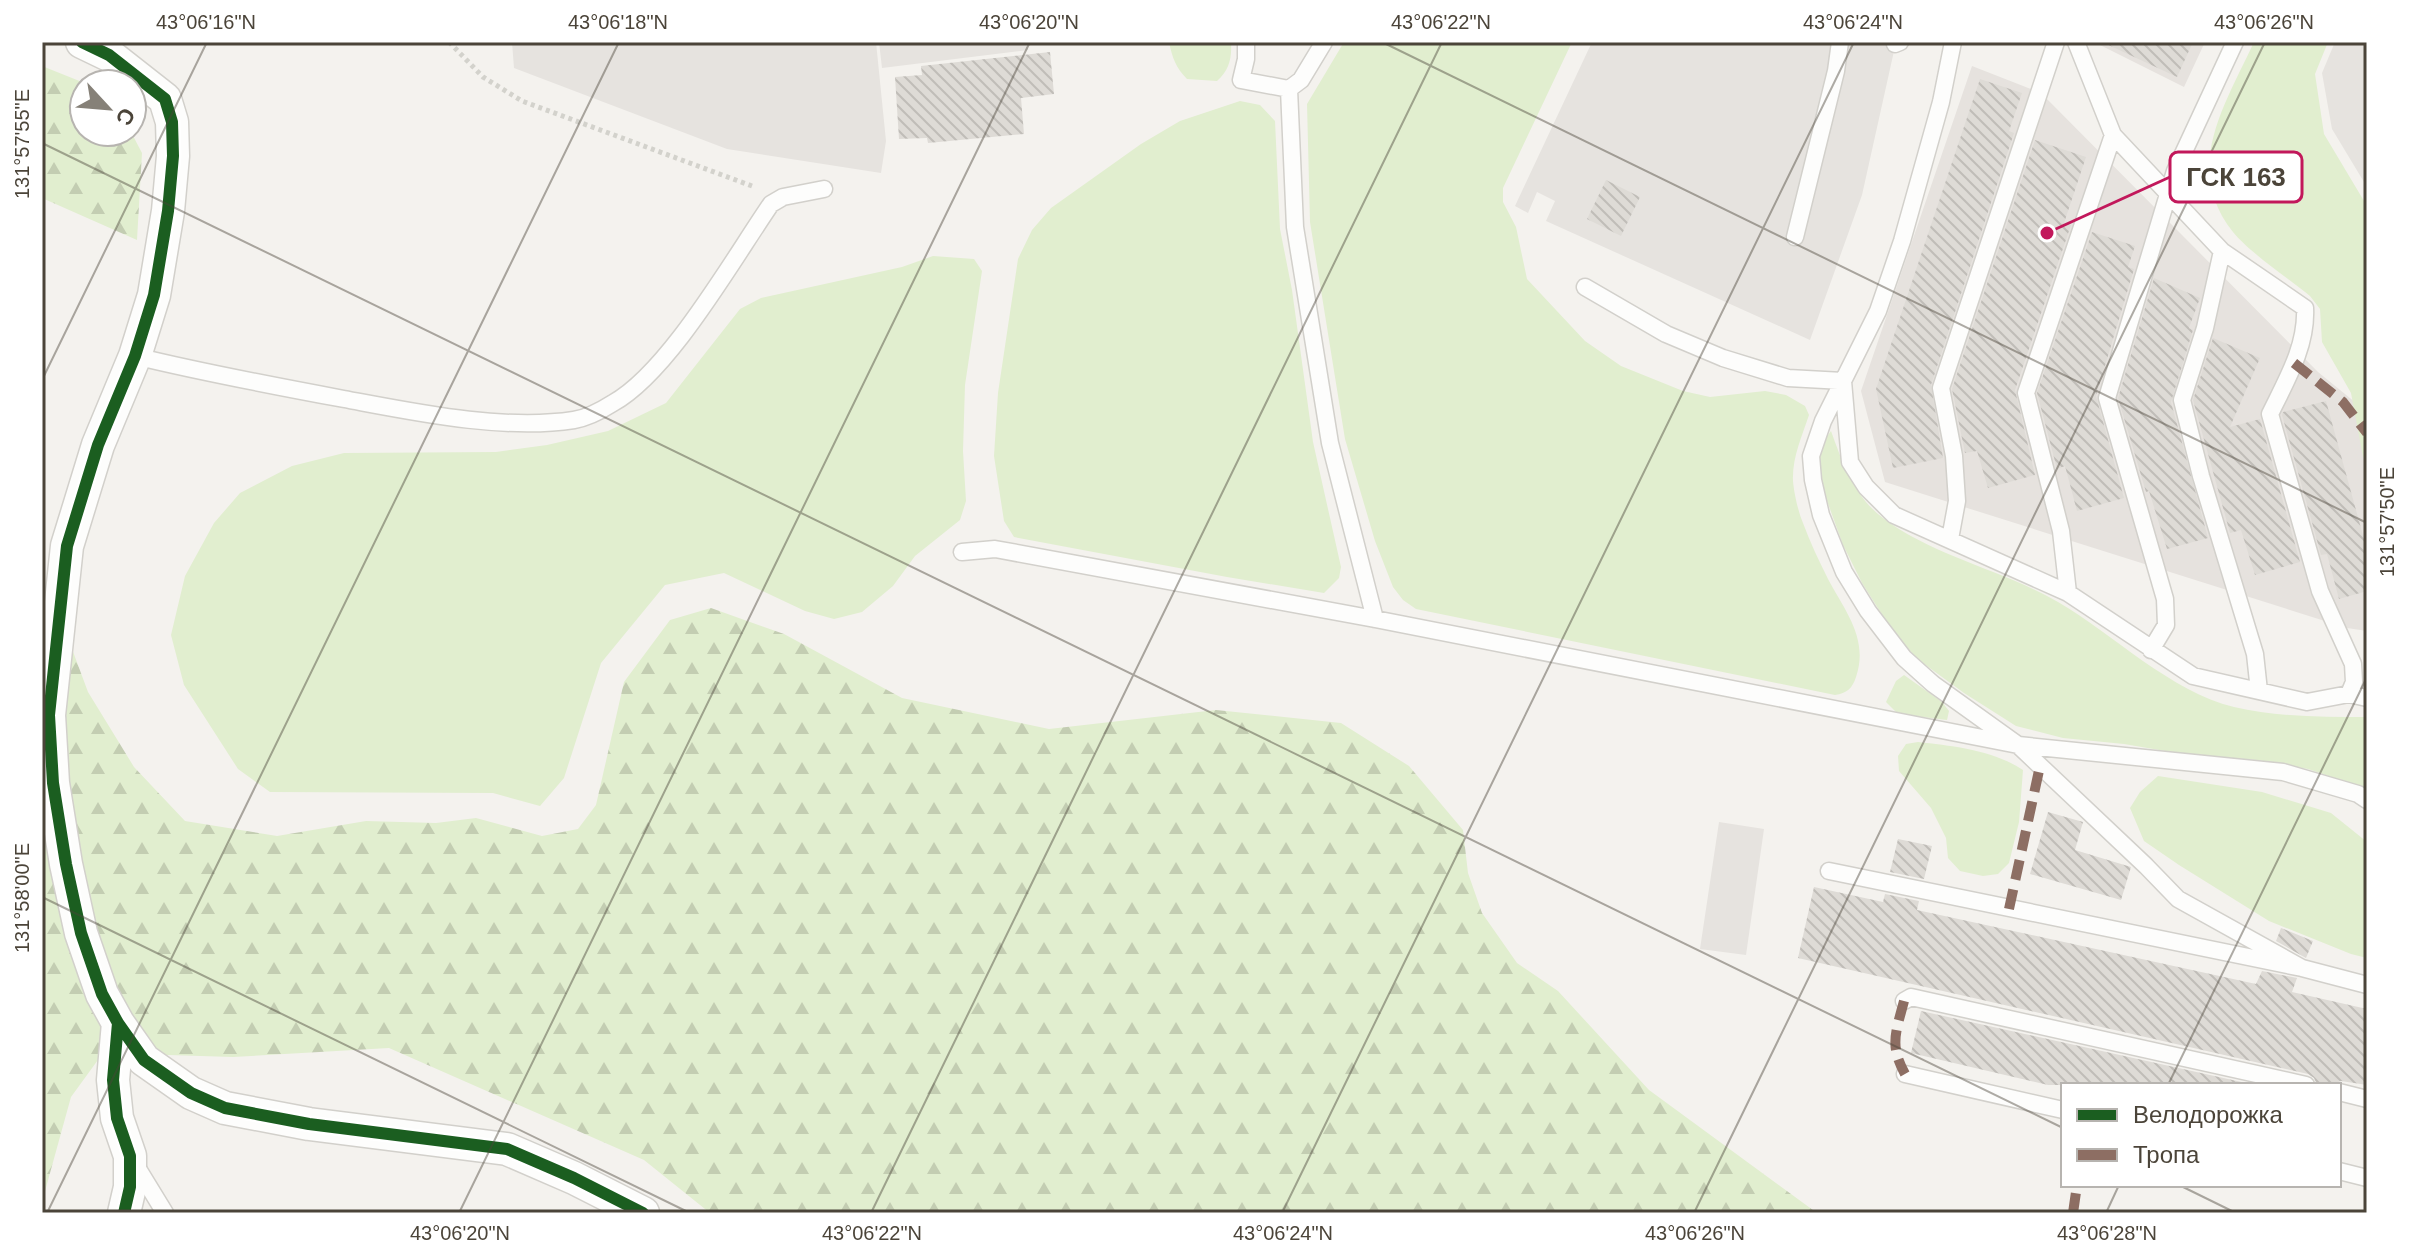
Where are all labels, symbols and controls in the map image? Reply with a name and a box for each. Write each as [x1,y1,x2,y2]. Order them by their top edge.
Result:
text: 43°06'16"N [156,11,256,33]
text: 43°06'18"N [568,11,668,33]
text: 43°06'20"N [979,11,1079,33]
text: 43°06'22"N [1391,11,1491,33]
text: 43°06'24"N [1803,11,1903,33]
text: 43°06'26"N [2214,11,2314,33]
north arrow [68,68,148,148]
text: 131°57'55"E [11,89,33,199]
text: С [111,104,140,129]
callout: ГСК 163 [2170,152,2302,202]
text: ГСК 163 [2186,162,2286,192]
text: 131°57'50"E [2376,467,2398,577]
text: 131°58'00"E [11,843,33,953]
legend [2061,1083,2341,1187]
text: Велодорожка [2133,1101,2284,1128]
text: Тропа [2133,1141,2200,1168]
text: 43°06'20"N [410,1222,510,1244]
text: 43°06'22"N [822,1222,922,1244]
text: 43°06'24"N [1233,1222,1333,1244]
text: 43°06'26"N [1645,1222,1745,1244]
text: 43°06'28"N [2057,1222,2157,1244]

